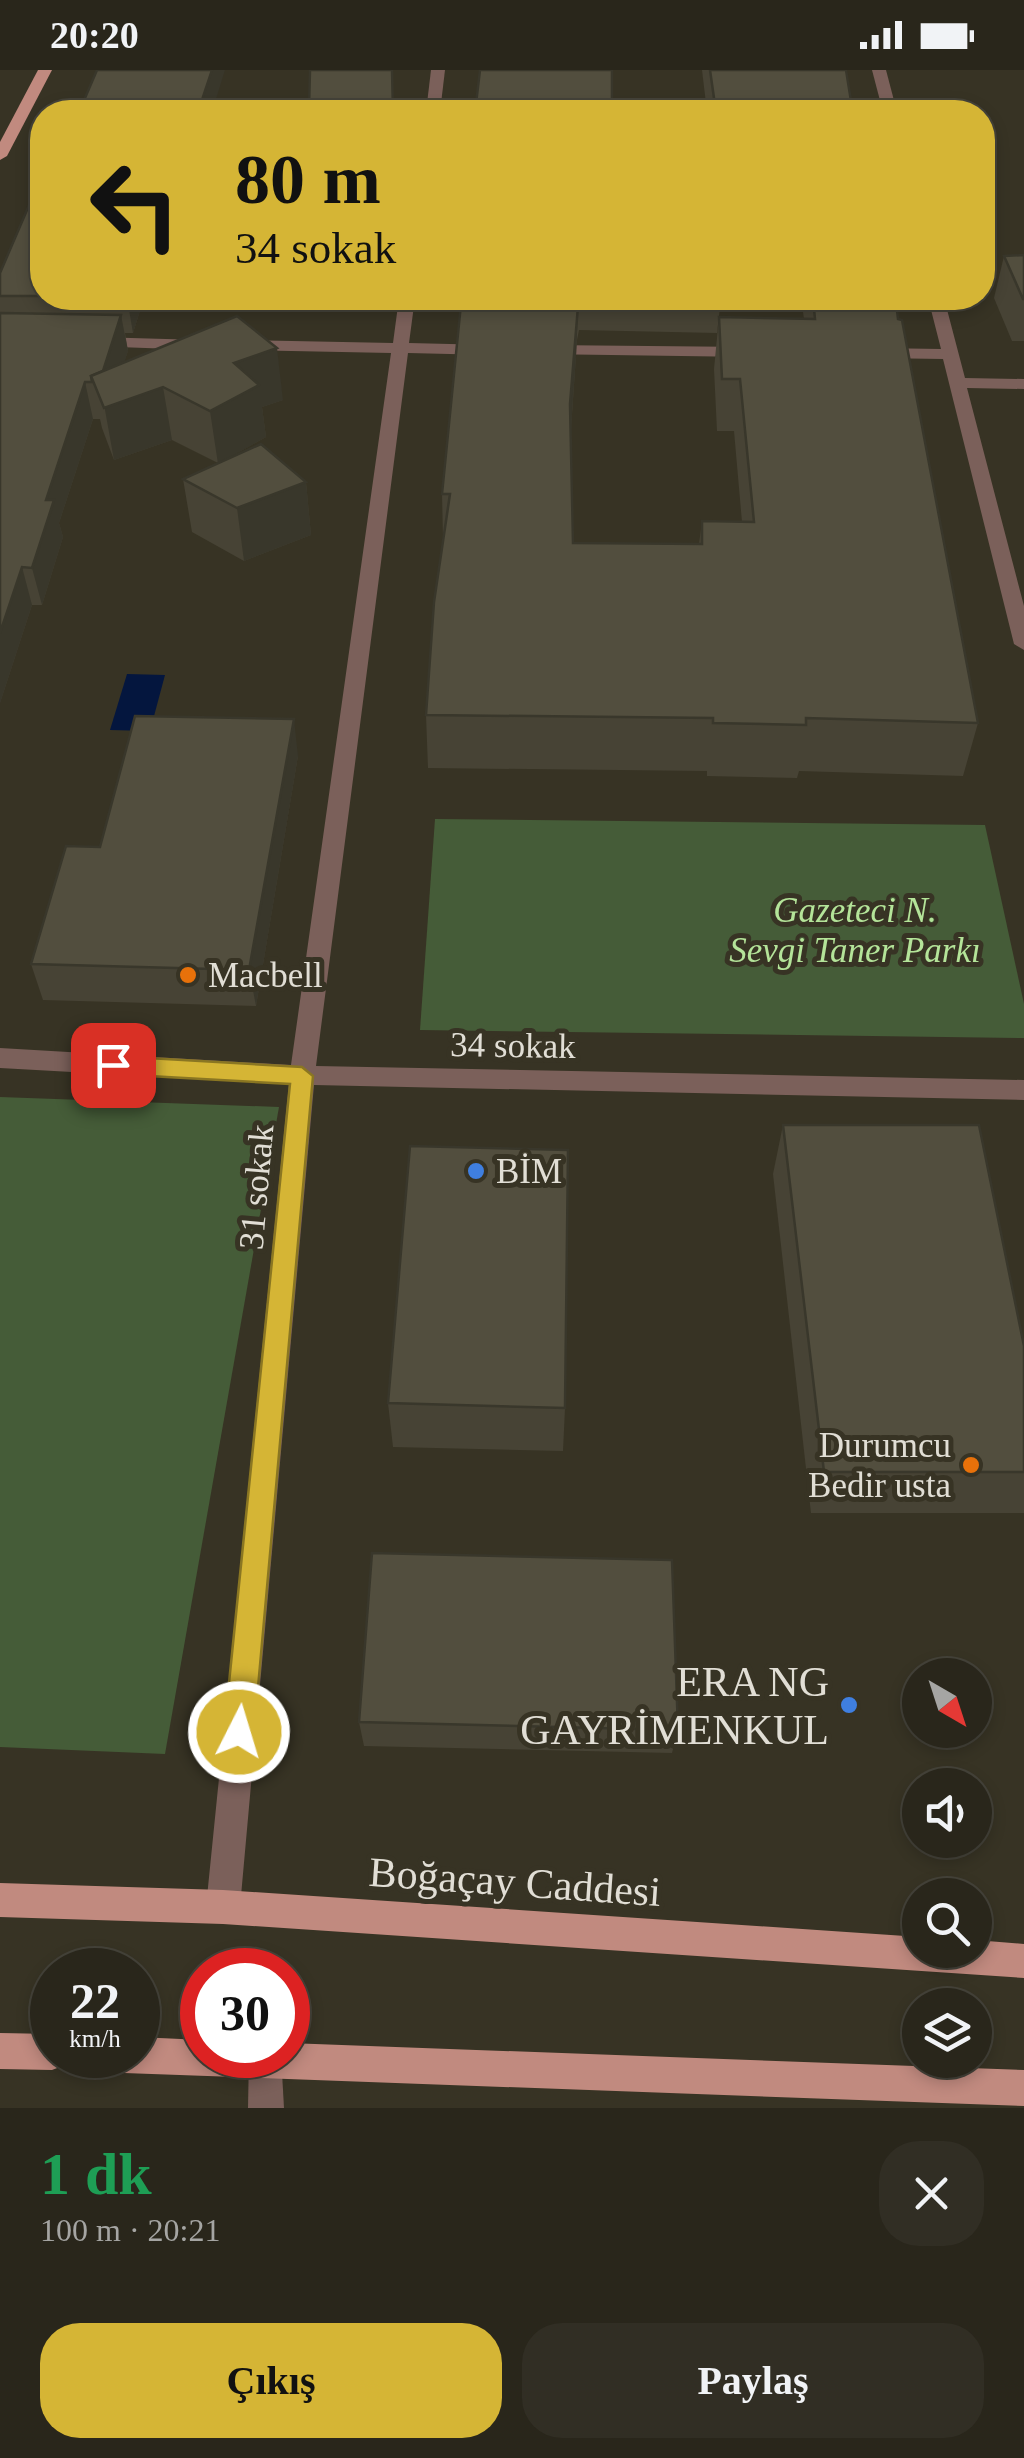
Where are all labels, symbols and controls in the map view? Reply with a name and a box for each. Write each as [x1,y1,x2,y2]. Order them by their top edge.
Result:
text: 20:20 [50,14,139,56]
icon: left [70,140,200,270]
text: 80 m [235,141,381,218]
text: 34 sokak [235,223,396,273]
park label: Gazeteci N. Sevgi Taner Parkı [729,891,981,970]
place label: Macbell [208,956,323,995]
marker: Macbell [177,964,199,986]
pin [71,1023,156,1108]
street label: 34 sokak [450,1025,577,1066]
icon: arrive [86,1038,141,1093]
street label: 31 sokak [232,1122,281,1251]
place label: BİM [496,1152,562,1191]
marker: BİM [465,1160,487,1182]
place label: Durumcu Bedir usta [808,1426,951,1505]
marker: Durumcu Bedir usta [960,1454,982,1476]
north arrow [902,1658,992,1748]
map controls [902,1658,992,2078]
place label: ERA NG GAYRİMENKUL [520,1659,829,1753]
position arrow [187,1680,291,1784]
marker: ERA NG GAYRİMENKUL [838,1694,860,1716]
button: sound [902,1768,992,1858]
street label: Boğaçay Caddesi [367,1849,663,1915]
button: search [902,1878,992,1968]
speed limit sign: 30 [180,1948,310,2078]
text: 22 [70,1973,120,2029]
button: layers [902,1988,992,2078]
text: km/h [69,2025,121,2052]
text: 1 dk [40,2141,152,2207]
button: close [879,2141,984,2246]
text: 100 m · 20:21 [40,2212,220,2248]
button: Çıkış [40,2323,502,2438]
button: Paylaş [522,2323,984,2438]

